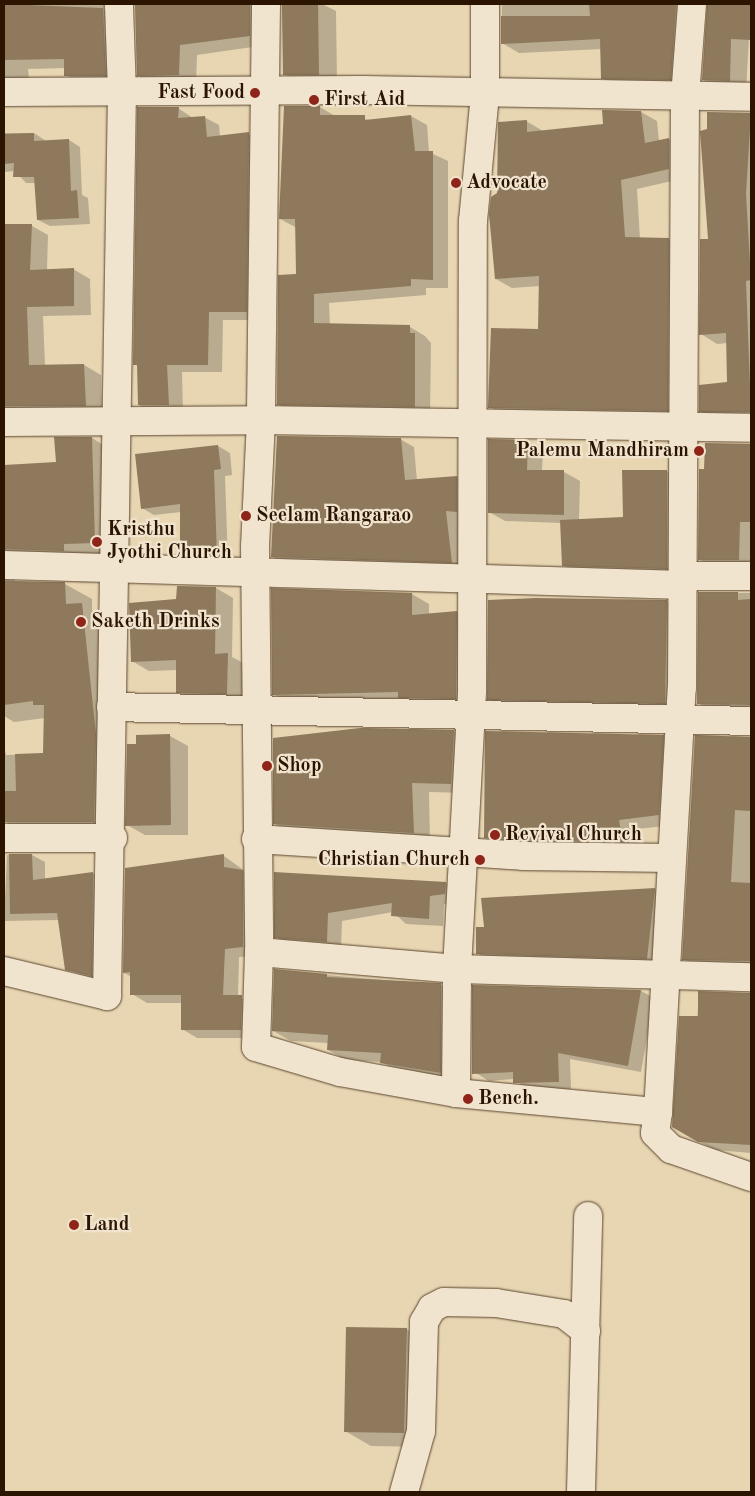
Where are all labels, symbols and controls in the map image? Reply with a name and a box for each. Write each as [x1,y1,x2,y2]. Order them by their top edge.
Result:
place label: Fast Food [157,81,245,105]
marker: Fast Food [249,87,261,99]
place label: First Aid [324,88,405,112]
marker: First Aid [308,94,320,106]
place label: Advocate [466,171,547,195]
marker: Advocate [450,177,462,189]
place label: Palemu Mandhiram [516,439,689,463]
marker: Palemu Mandhiram [693,445,705,457]
place label: Seelam Rangarao [256,504,411,528]
marker: Seelam Rangarao [240,510,252,522]
place label: Kristhu Jyothi Church [107,518,232,565]
marker: Kristhu Jyothi Church [91,536,103,548]
place label: Saketh Drinks [91,610,220,634]
marker: Saketh Drinks [75,616,87,628]
place label: Shop [277,754,322,778]
marker: Shop [261,760,273,772]
place label: Revival Church [505,823,642,847]
marker: Revival Church [489,829,501,841]
place label: Christian Church [318,848,470,872]
marker: Christian Church [474,854,486,866]
place label: Bench. [478,1087,539,1111]
marker: Bench. [462,1093,474,1105]
place label: Land [84,1213,129,1237]
marker: Land [68,1219,80,1231]

